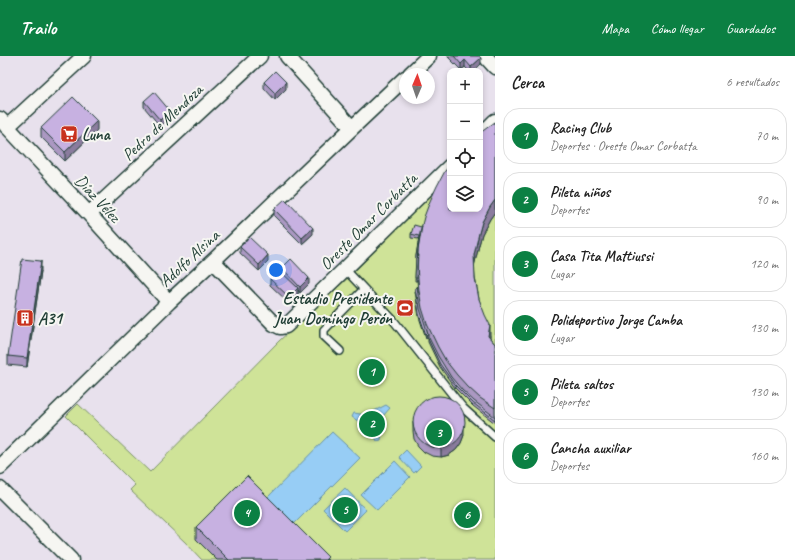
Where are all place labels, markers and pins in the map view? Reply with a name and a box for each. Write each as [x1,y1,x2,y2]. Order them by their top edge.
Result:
supermarket icon: Luna [59,124,79,144]
place label: Luna [82,124,112,145]
place label: Estadio Presidente Juan Domingo Perón [273,288,394,329]
sports icon: Estadio Presidente Juan Domingo Perón [395,298,415,318]
building icon: A31 [15,308,35,328]
place label: A31 [38,308,64,329]
pin: 1 [359,357,385,387]
pin: 2 [359,409,385,439]
pin: 3 [426,418,452,448]
pin: 5 [332,495,358,525]
pin: 4 [234,498,260,528]
pin: 6 [454,500,480,530]

